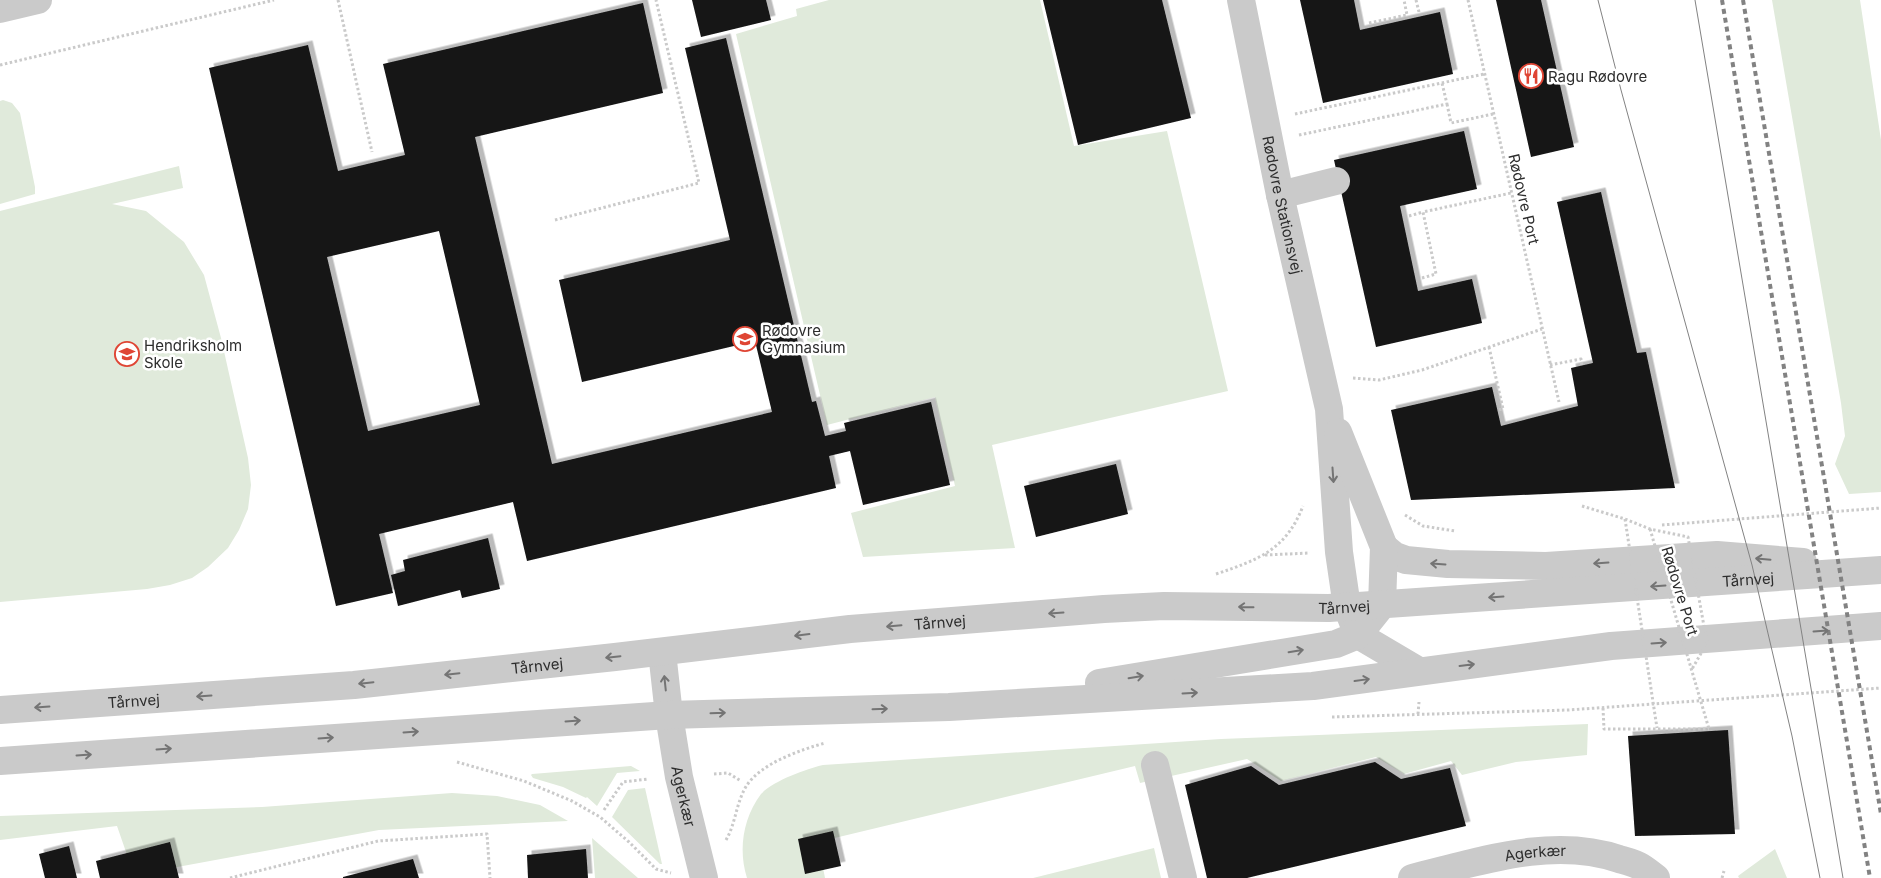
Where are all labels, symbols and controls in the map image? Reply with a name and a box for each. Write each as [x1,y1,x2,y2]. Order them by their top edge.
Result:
restaurant icon: Ragu Rødovre [1518,63,1544,89]
place label: Ragu Rødovre [1548,67,1647,86]
street label: Rødovre Stationsvej [1259,134,1307,276]
street label: Rødovre Port [1504,152,1544,246]
place label: Rødovre Gymnasium [762,321,846,357]
school or university icon: Rødovre Gymnasium [732,326,758,352]
place label: Hendriksholm Skole [144,336,242,372]
school or university icon: Hendriksholm Skole [114,341,140,367]
one-way arrow [1329,466,1338,482]
street label: Rødovre Port [1657,544,1703,638]
one-way arrow [1755,554,1771,563]
one-way arrow [1593,558,1609,567]
one-way arrow [1431,559,1447,568]
street label: Tårnvej [1721,568,1775,590]
one-way arrow [1650,581,1666,590]
one-way arrow [1488,592,1504,602]
street label: Tårnvej [1318,596,1371,618]
one-way arrow [1238,602,1254,612]
one-way arrow [1048,608,1064,617]
street label: Tårnvej [913,610,966,633]
one-way arrow [886,621,902,630]
one-way arrow [1813,626,1829,635]
one-way arrow [794,630,810,640]
one-way arrow [1651,638,1667,647]
one-way arrow [1288,646,1304,656]
one-way arrow [606,652,622,662]
street label: Tårnvej [510,653,564,678]
one-way arrow [1459,660,1475,670]
one-way arrow [444,670,460,679]
one-way arrow [1127,672,1143,682]
one-way arrow [1353,674,1369,684]
one-way arrow [660,676,670,692]
one-way arrow [359,679,375,688]
street label: Tårnvej [107,689,160,712]
one-way arrow [1182,689,1198,698]
one-way arrow [197,691,213,700]
one-way arrow [35,703,51,712]
one-way arrow [872,704,888,713]
one-way arrow [709,708,725,718]
one-way arrow [565,717,581,726]
one-way arrow [403,727,419,737]
one-way arrow [317,733,333,742]
one-way arrow [155,744,171,754]
one-way arrow [75,750,91,759]
street label: Agerkær [668,765,700,829]
street label: Agerkær [1503,840,1566,865]

